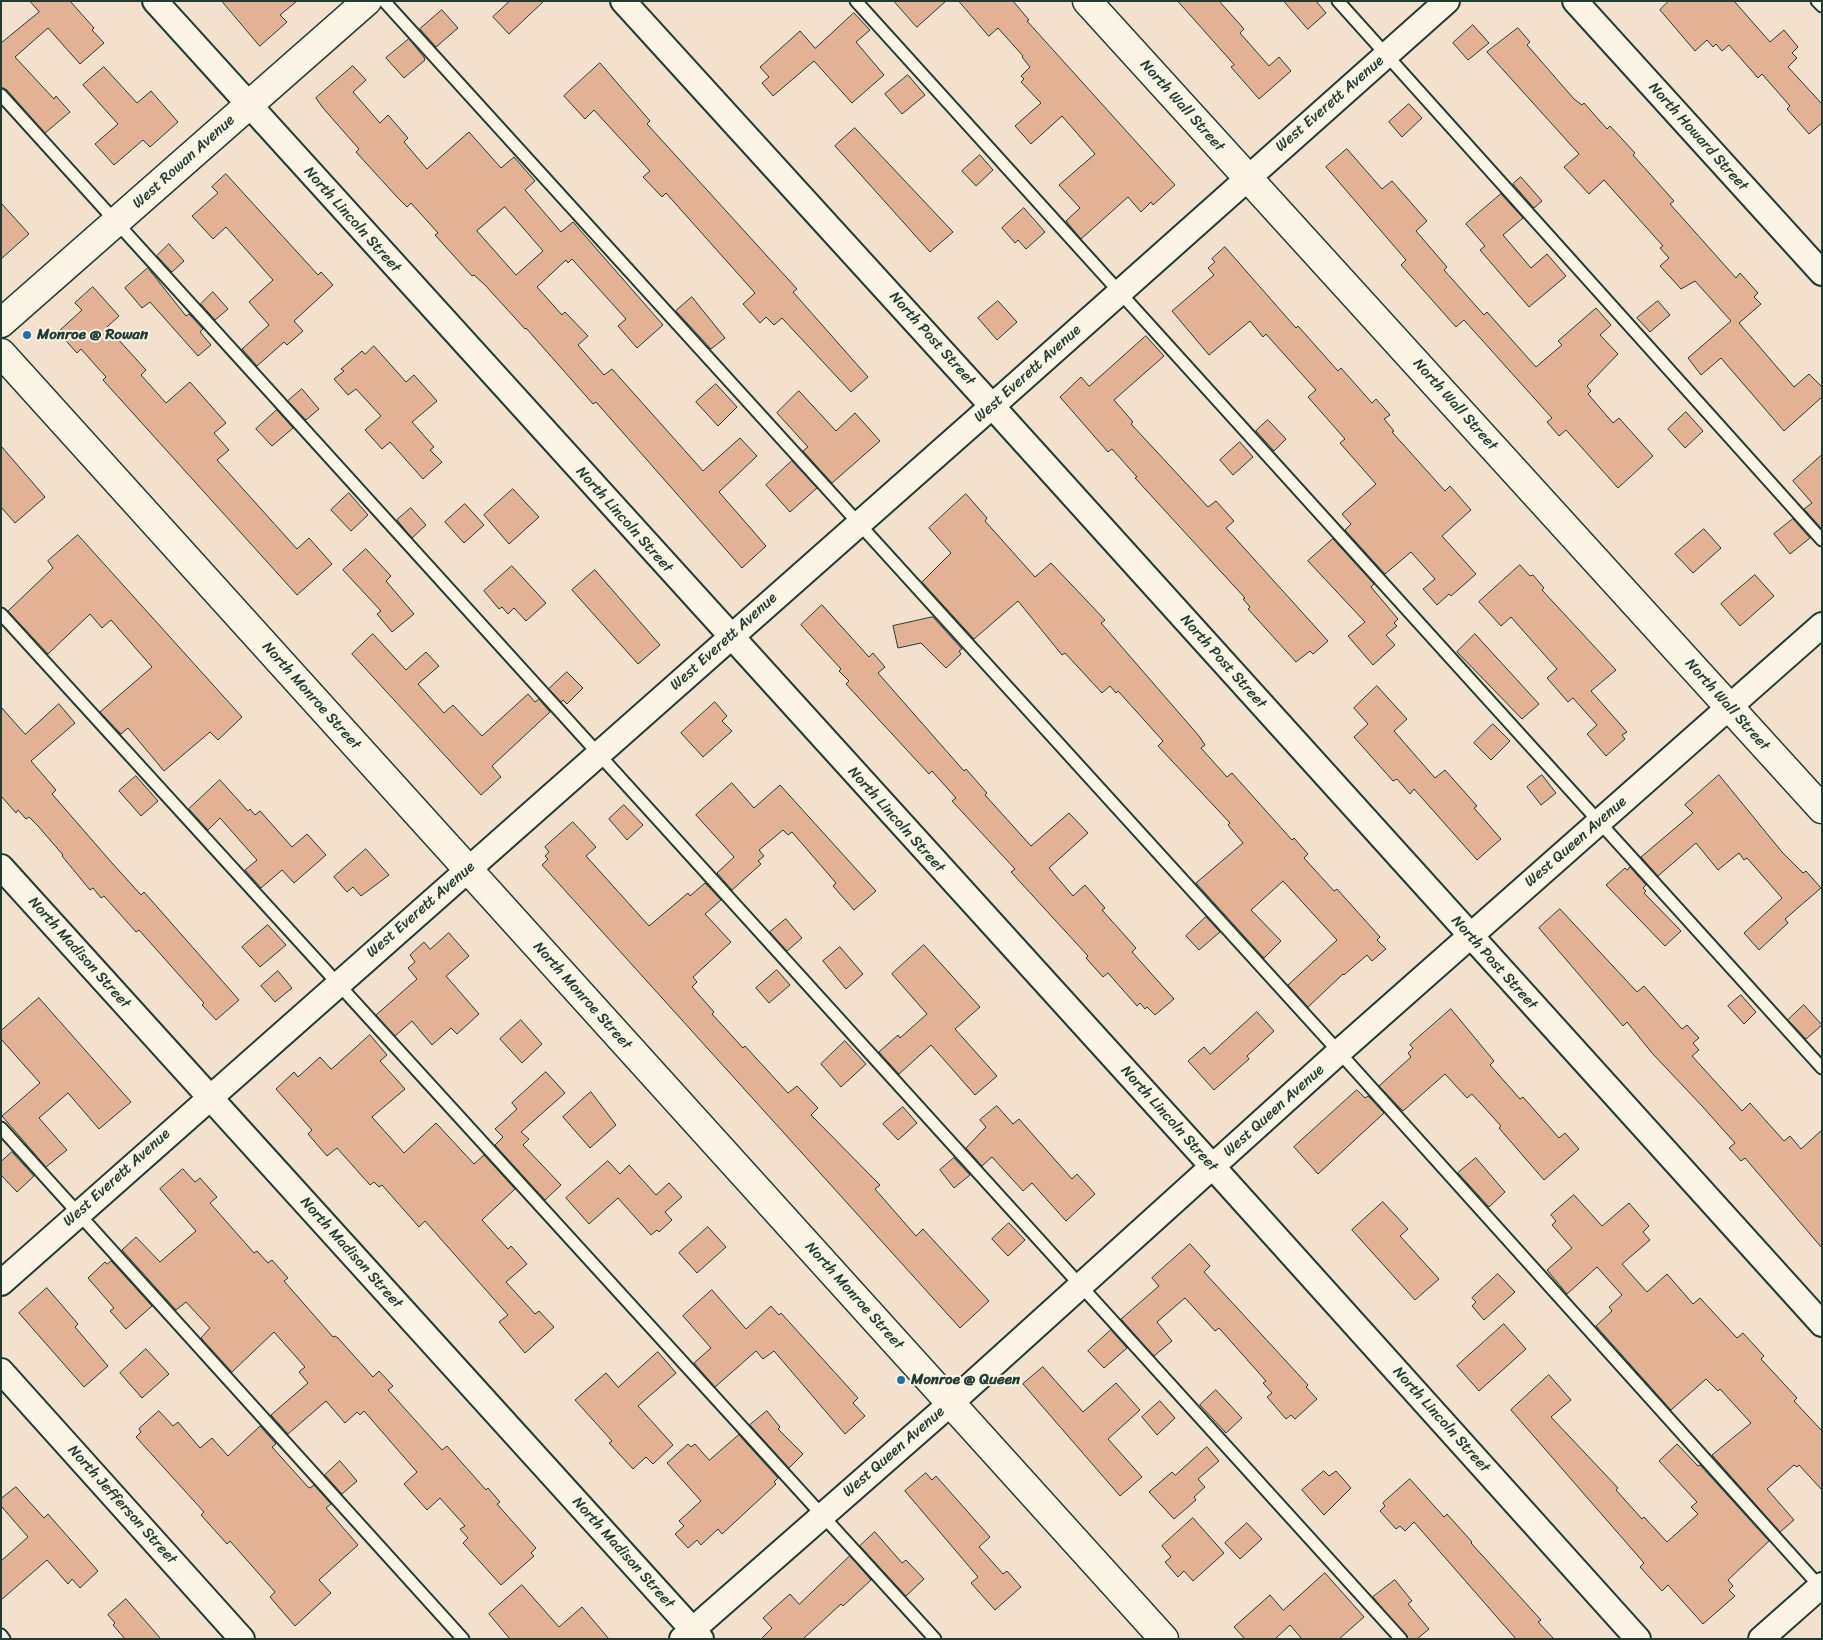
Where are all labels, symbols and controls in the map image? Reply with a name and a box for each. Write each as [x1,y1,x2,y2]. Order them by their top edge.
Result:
street label: West Everett Avenue [1272,52,1388,156]
street label: North Wall Street [1136,56,1228,156]
street label: North Howard Street [1644,79,1752,195]
street label: West Rowan Avenue [129,111,239,213]
street label: North Lincoln Street [300,163,404,277]
street label: North Post Street [885,288,979,390]
street label: West Everett Avenue [971,321,1085,427]
place label: Monroe @ Rowan [37,326,148,344]
marker: Monroe @ Rowan [21,329,33,341]
street label: North Wall Street [1409,355,1501,455]
street label: North Lincoln Street [572,463,676,577]
street label: West Everett Avenue [667,589,781,695]
street label: North Post Street [1176,611,1270,713]
street label: North Monroe Street [258,638,364,754]
street label: North Wall Street [1681,655,1773,755]
street label: North Lincoln Street [844,763,948,877]
street label: West Queen Avenue [1521,793,1631,891]
street label: West Everett Avenue [363,858,479,962]
street label: North Madison Street [24,893,134,1013]
street label: North Post Street [1447,912,1541,1014]
street label: North Monroe Street [529,938,635,1054]
street label: West Queen Avenue [1220,1061,1328,1161]
street label: North Lincoln Street [1117,1062,1221,1176]
street label: West Everett Avenue [60,1125,174,1231]
street label: North Madison Street [296,1193,406,1313]
street label: North Monroe Street [801,1238,907,1354]
street label: North Lincoln Street [1389,1363,1493,1477]
place label: Monroe @ Queen [911,1371,1020,1389]
marker: Monroe @ Queen [895,1374,907,1386]
street label: West Queen Avenue [839,1403,949,1501]
street label: North Jefferson Street [64,1442,180,1568]
street label: North Madison Street [568,1493,678,1613]

